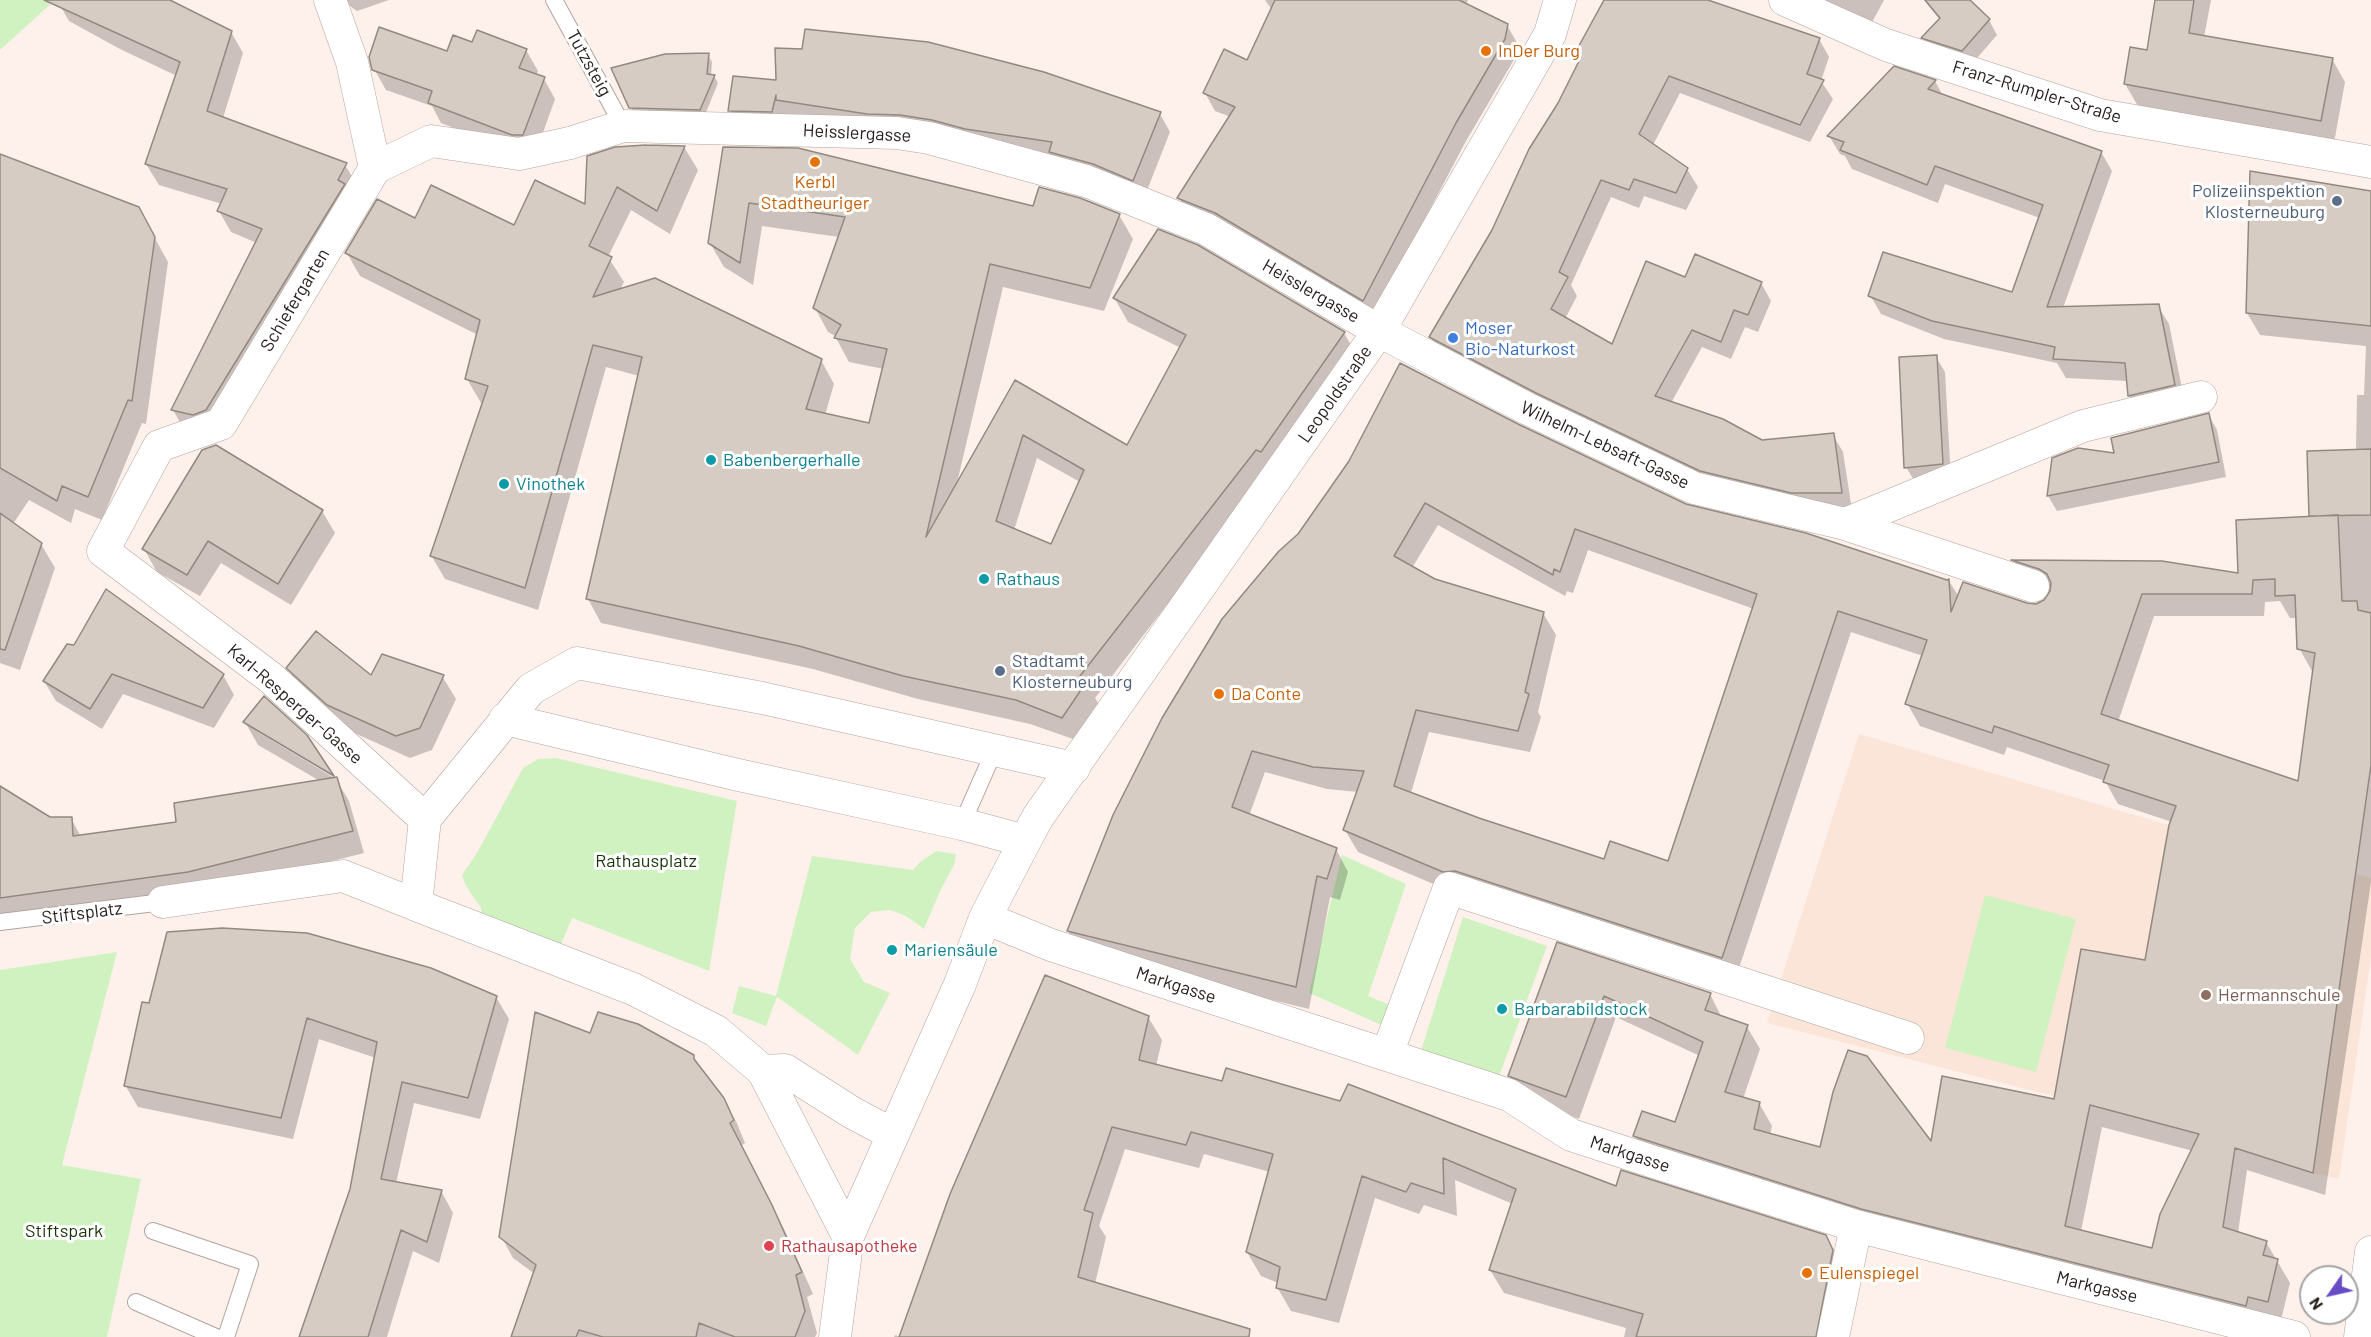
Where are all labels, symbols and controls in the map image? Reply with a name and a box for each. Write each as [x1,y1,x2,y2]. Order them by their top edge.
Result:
street label: Tutzsteig [562,26,616,100]
place label: InDer Burg [1498,40,1580,62]
marker: InDer Burg [1479,44,1493,58]
street label: Franz-Rumpler-Straße [1950,56,2124,128]
street label: Heisslergasse [802,119,912,147]
marker: Kerbl Stadtheuriger [808,155,822,169]
place label: Kerbl Stadtheuriger [761,171,869,213]
place label: Polizeiinspektion Klosterneuburg [2192,180,2325,222]
marker: Polizeiinspektion Klosterneuburg [2330,194,2344,208]
street label: Schiefergarten [256,245,334,355]
street label: Heisslergasse [1259,255,1363,327]
place label: Moser Bio-Naturkost [1465,317,1576,360]
marker: Moser Bio-Naturkost [1446,331,1460,345]
street label: Leopoldstraße [1294,341,1376,447]
street label: Wilhelm-Lebsaft-Gasse [1517,396,1693,494]
place label: Babenbergerhalle [723,449,861,471]
marker: Babenbergerhalle [704,453,718,467]
place label: Vinothek [516,473,585,495]
marker: Vinothek [497,477,511,491]
place label: Rathaus [996,568,1060,590]
marker: Rathaus [977,572,991,586]
street label: Karl-Resperger-Gasse [223,639,367,769]
place label: Stadtamt Klosterneuburg [1012,650,1132,692]
marker: Stadtamt Klosterneuburg [993,664,1007,678]
place label: Da Conte [1231,683,1301,705]
marker: Da Conte [1212,687,1226,701]
park label: Rathausplatz [595,850,697,872]
street label: Stiftsplatz [40,897,124,929]
place label: Mariensäule [904,939,998,961]
marker: Mariensäule [885,943,899,957]
street label: Markgasse [1133,962,1219,1008]
place label: Hermannschule [2218,984,2341,1006]
marker: Hermannschule [2199,988,2213,1002]
place label: Barbarabildstock [1514,998,1647,1020]
marker: Barbarabildstock [1495,1002,1509,1016]
street label: Markgasse [1587,1131,1673,1177]
park label: Stiftspark [25,1220,103,1242]
place label: Rathausapotheke [781,1235,918,1257]
marker: Rathausapotheke [762,1239,776,1253]
place label: Eulenspiegel [1819,1262,1919,1284]
north arrow [2299,1265,2359,1325]
marker: Eulenspiegel [1800,1266,1814,1280]
street label: Markgasse [2054,1266,2140,1308]
text: N [2304,1295,2326,1314]

